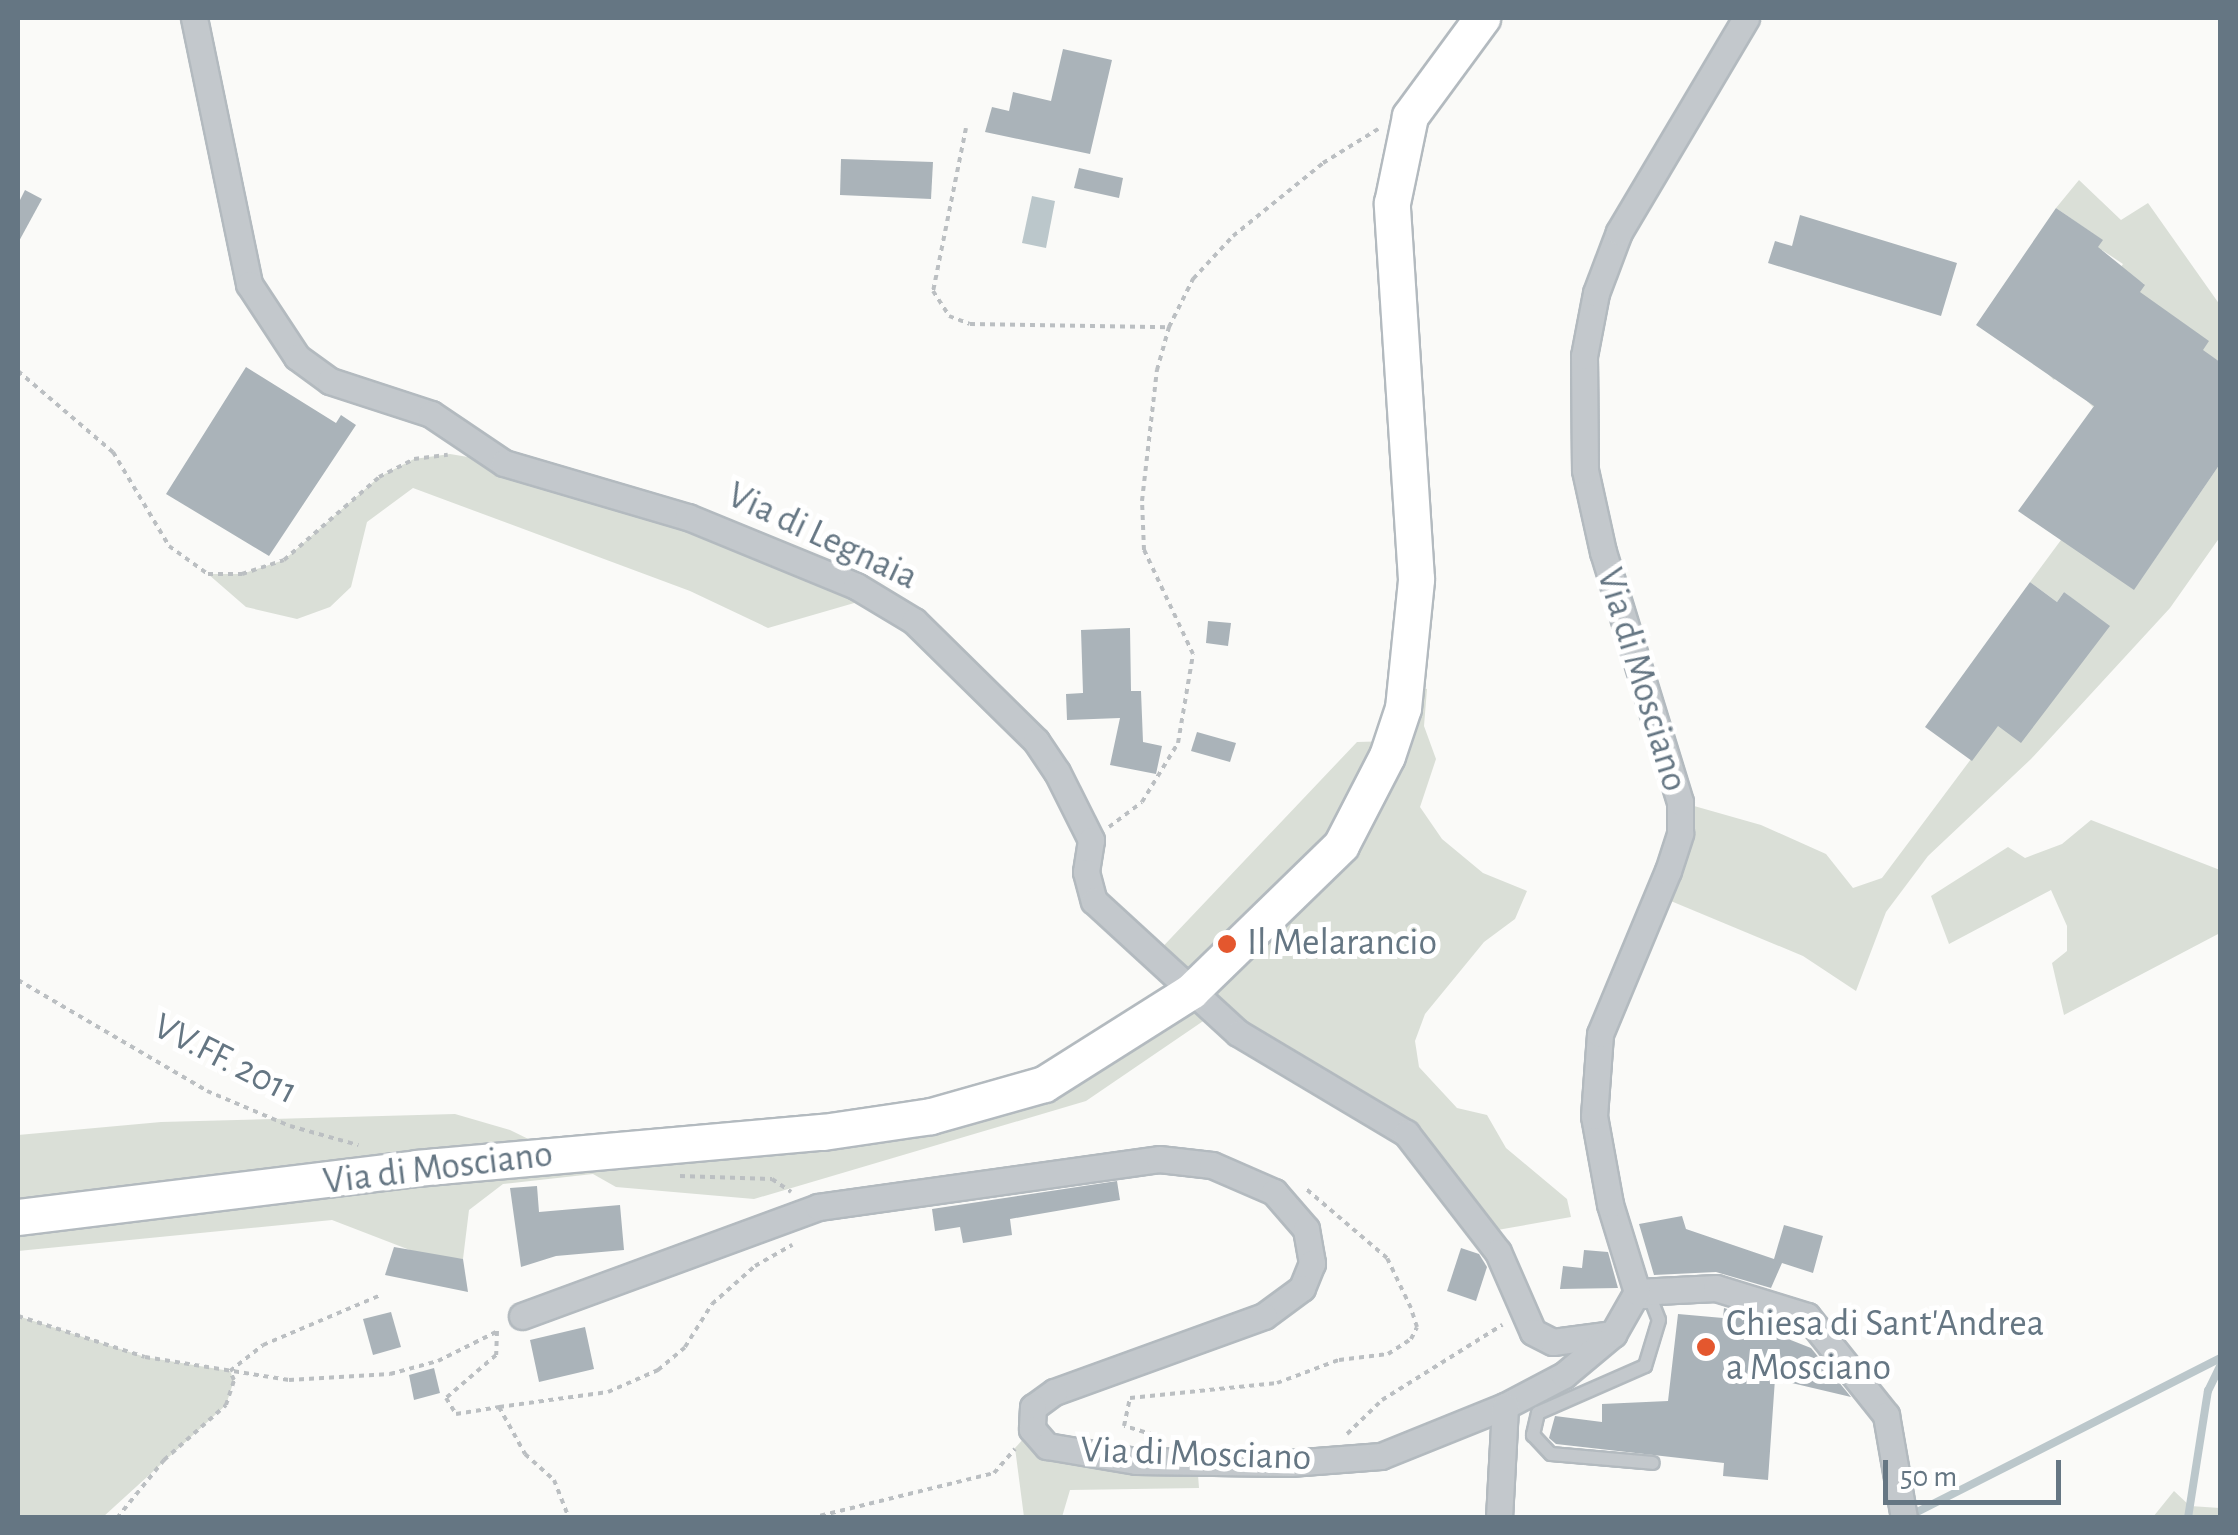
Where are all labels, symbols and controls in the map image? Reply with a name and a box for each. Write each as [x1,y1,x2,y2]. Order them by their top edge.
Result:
street label: Via di Legnaia [720,473,924,601]
street label: Via di Mosciano [1585,563,1697,797]
place label: Il Melarancio [1247,921,1437,967]
marker: Il Melarancio [1216,933,1238,955]
street label: VV.FF. 2011 [145,1004,305,1116]
street label: Via di Mosciano [321,1132,555,1206]
place label: Chiesa di Sant'Andrea a Mosciano [1726,1302,2044,1392]
marker: Chiesa di Sant'Andrea a Mosciano [1695,1336,1717,1358]
street label: Via di Mosciano [1080,1428,1312,1482]
scale bar [1888,1440,2066,1502]
text: 50 m [1900,1462,1957,1492]

